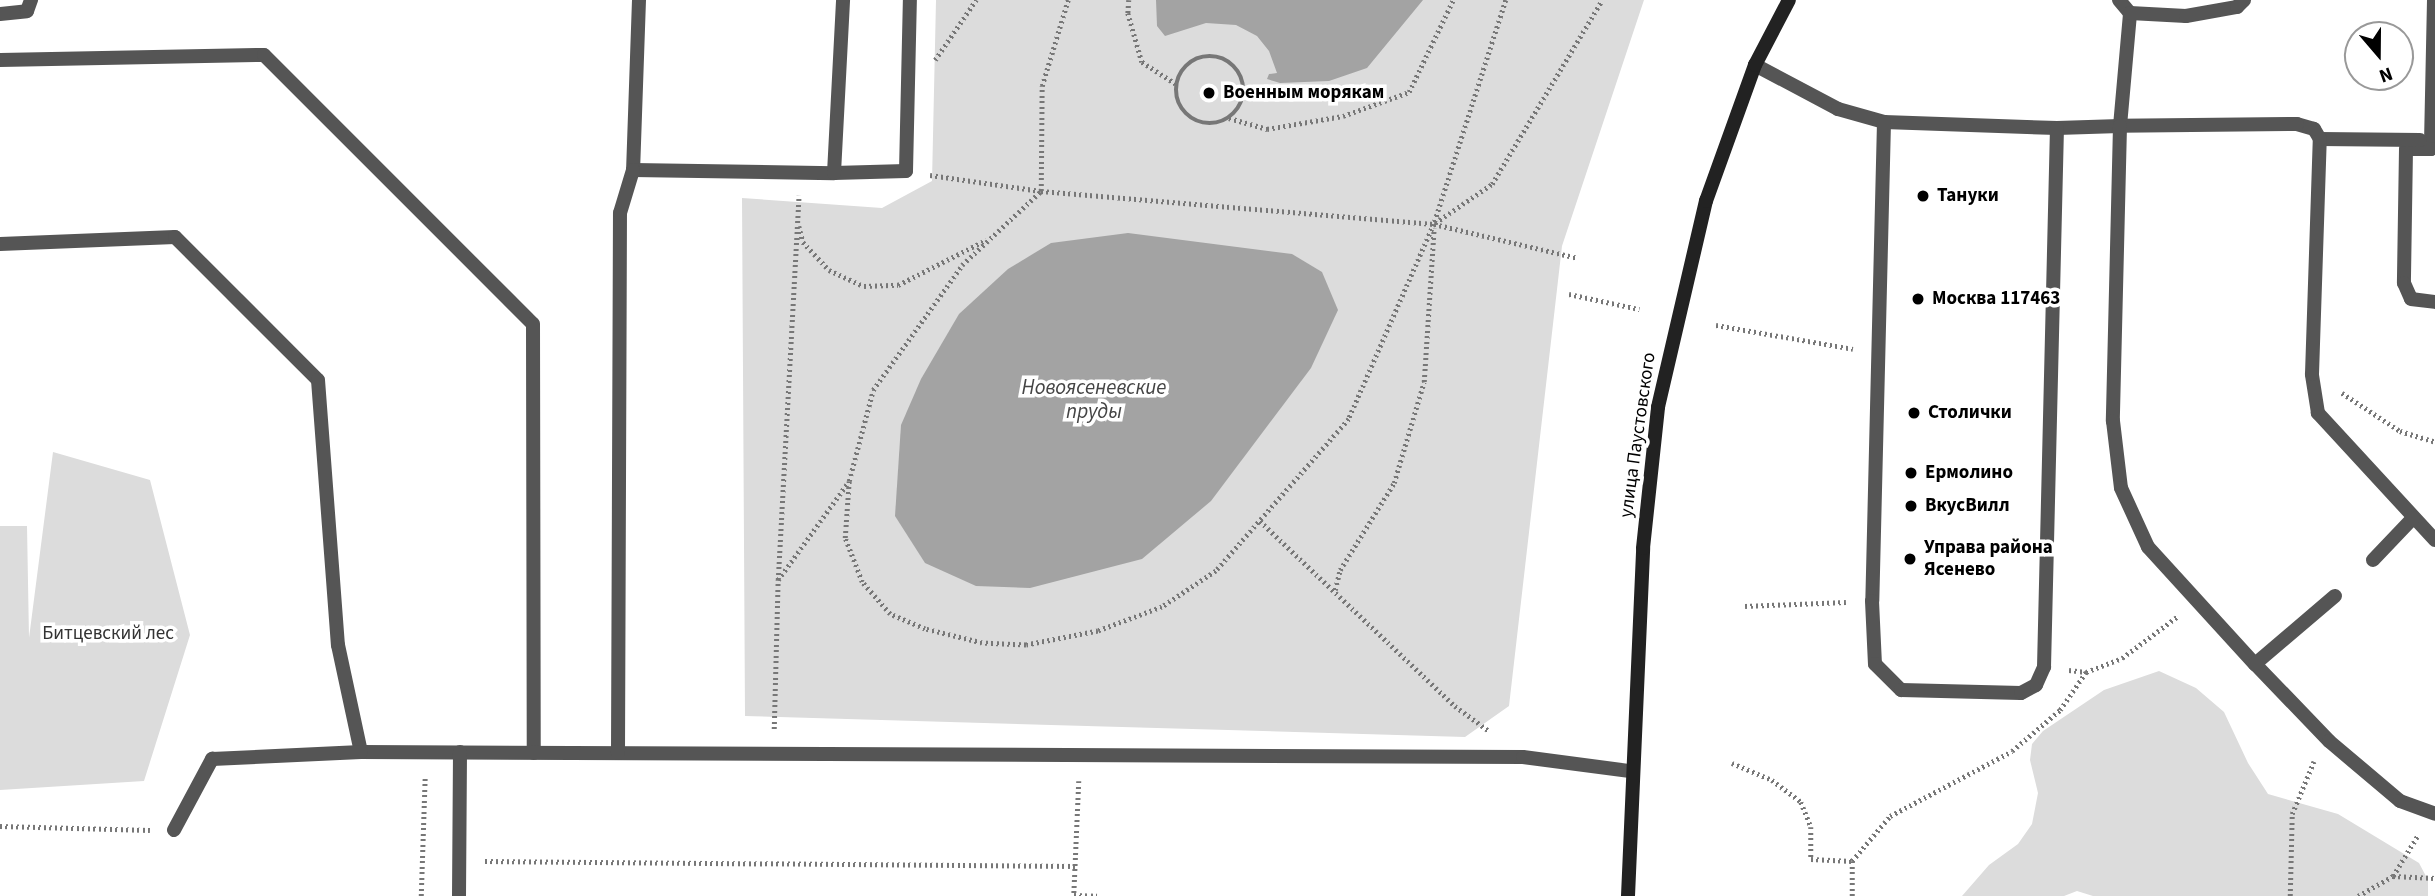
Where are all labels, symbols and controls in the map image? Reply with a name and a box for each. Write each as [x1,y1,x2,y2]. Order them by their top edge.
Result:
north arrow [2344,21,2414,91]
text: N [2375,59,2396,89]
place label: Военным морякам [1223,82,1384,104]
marker: Военным морякам [1201,85,1217,101]
place label: Тануки [1937,185,1999,207]
marker: Тануки [1915,188,1931,204]
place label: Москва 117463 [1932,288,2060,310]
marker: Москва 117463 [1910,291,1926,307]
street label: улица Паустовского [1615,351,1661,519]
water label: Новоясеневские пруды [1022,374,1166,424]
place label: Столички [1928,402,2012,424]
marker: Столички [1906,405,1922,421]
place label: Ермолино [1925,462,2013,484]
marker: Ермолино [1903,465,1919,481]
place label: ВкусВилл [1925,495,2010,517]
marker: ВкусВилл [1903,498,1919,514]
place label: Управа района Ясенево [1924,537,2053,581]
marker: Управа района Ясенево [1902,551,1918,567]
park label: Битцевский лес [42,623,174,645]

